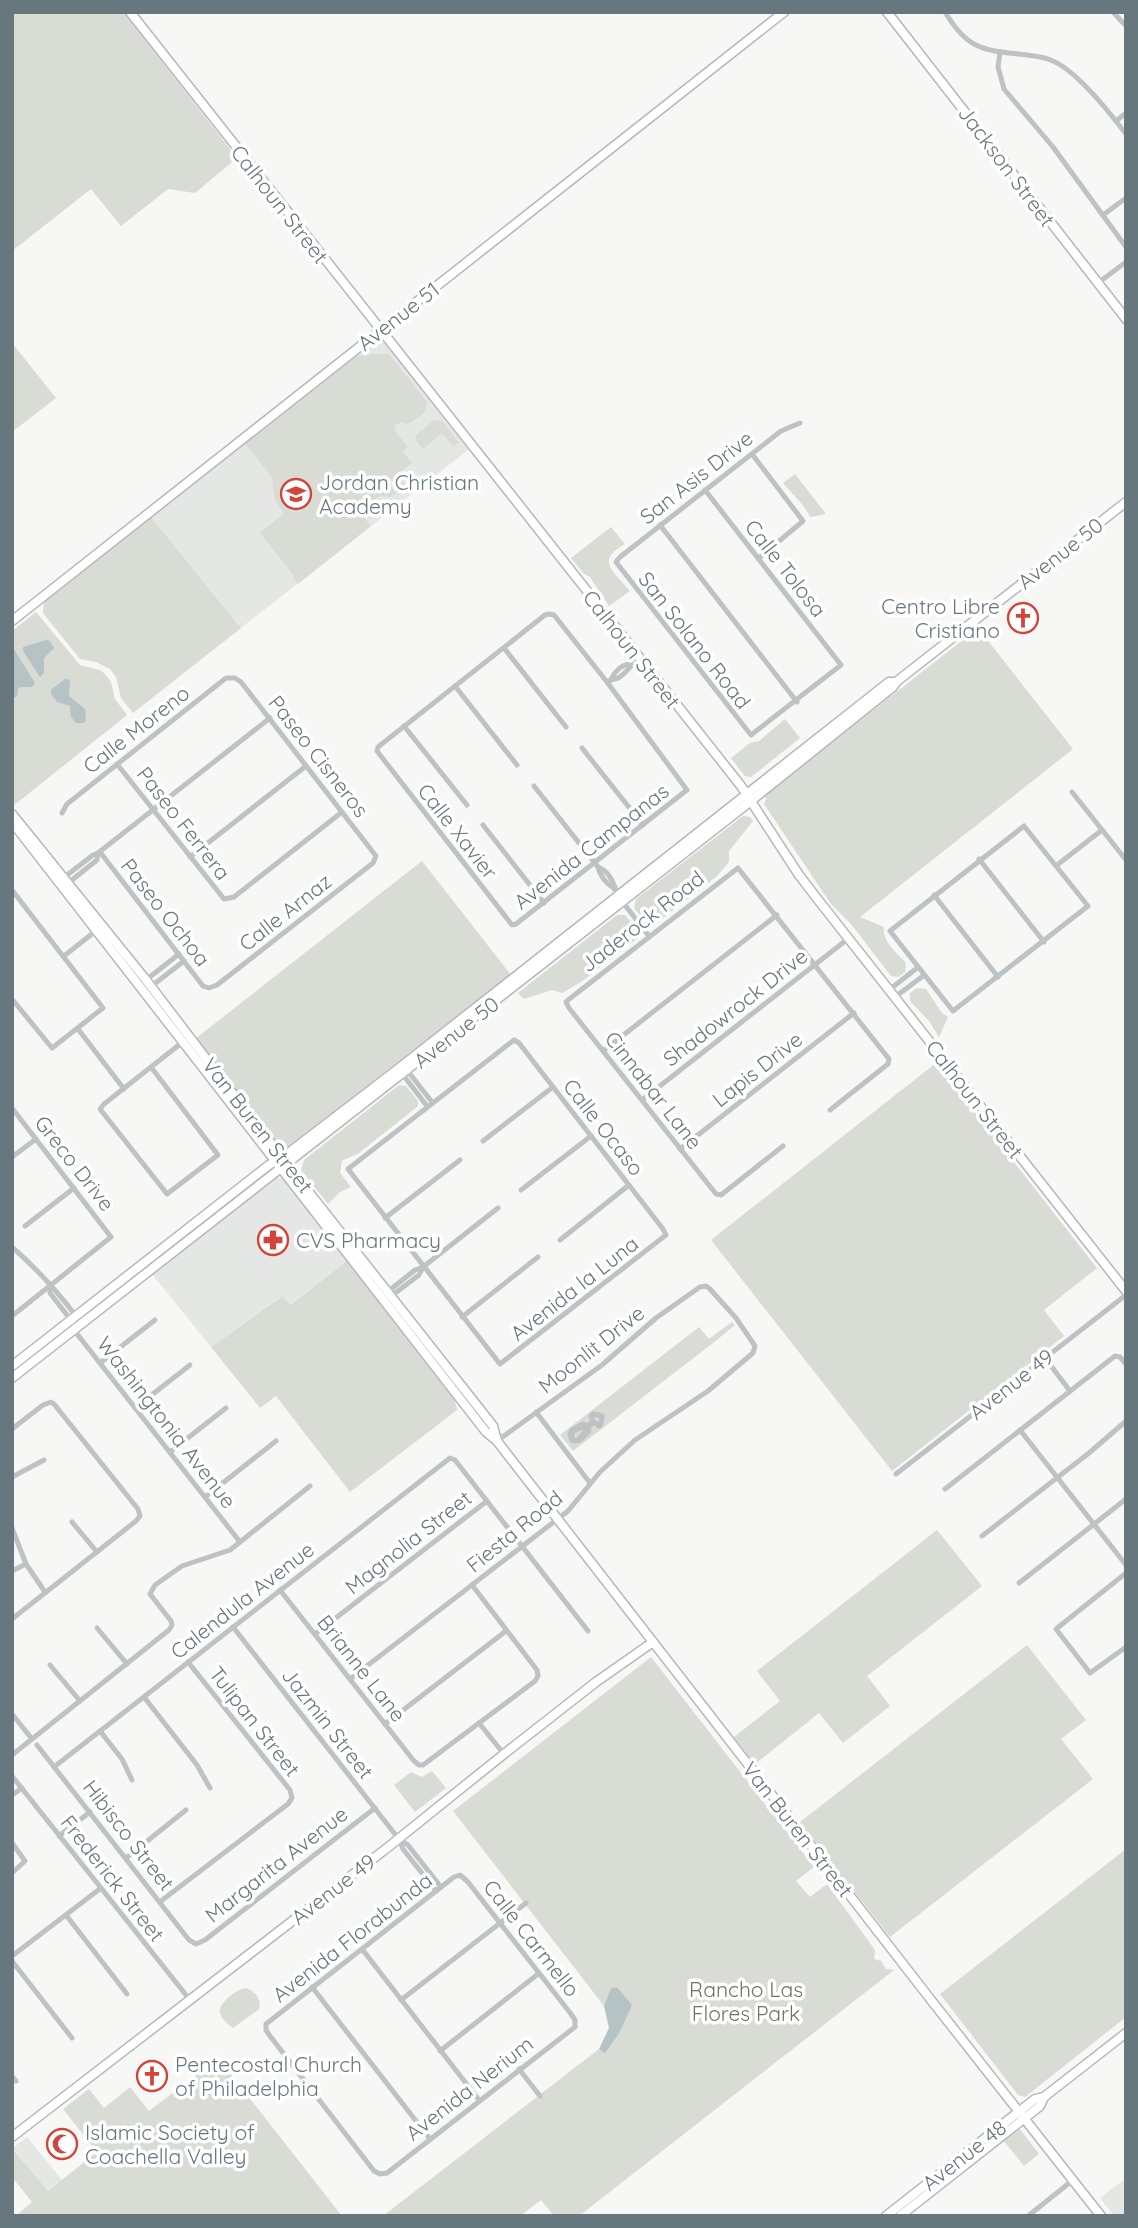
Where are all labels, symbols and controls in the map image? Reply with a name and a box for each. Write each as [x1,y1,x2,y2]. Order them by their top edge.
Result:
street label: Jackson Street [953,100,1061,232]
street label: Calhoun Street [226,140,334,268]
street label: Avenue 51 [352,276,444,356]
street label: San Asis Drive [634,425,758,529]
place label: Jordan Christian Academy [319,469,479,519]
school or university icon: Jordan Christian Academy [279,477,313,511]
street label: Avenue 50 [1012,512,1108,594]
street label: Calle Tolosa [740,514,832,622]
street label: San Solano Road [633,566,757,714]
street label: Calhoun Street [578,585,686,713]
place label: Centro Libre Cristiano [881,593,1000,643]
church icon: Centro Libre Cristiano [1006,601,1040,635]
street label: Calle Moreno [78,679,194,779]
street label: Paseo Cisneros [263,690,375,822]
street label: Paseo Ferrera [132,761,236,885]
street label: Avenida Campanas [508,777,674,915]
street label: Calle Xavier [413,778,503,884]
street label: Paseo Ochoa [116,853,216,971]
street label: Jaderock Road [575,865,709,977]
street label: Calle Arnaz [234,868,336,956]
street label: Shadowrock Drive [658,942,812,1072]
street label: Avenue 50 [408,991,504,1073]
street label: Cinnabar Lane [600,1026,708,1154]
street label: Lapis Drive [707,1026,807,1112]
street label: Calhoun Street [921,1035,1029,1163]
street label: Van Buren Street [197,1052,319,1198]
street label: Calle Ocaso [558,1073,650,1181]
street label: Greco Drive [30,1110,120,1216]
pharmacy icon: CVS Pharmacy [256,1223,290,1257]
place label: CVS Pharmacy [296,1227,441,1253]
street label: Avenida la Luna [505,1230,643,1346]
street label: Moonlit Drive [533,1299,649,1399]
street label: Washingtonia Avenue [92,1331,242,1513]
street label: Avenue 49 [964,1343,1058,1425]
street label: Fiesta Road [461,1484,567,1578]
street label: Magnolia Street [340,1485,476,1599]
street label: Calendula Avenue [165,1536,319,1664]
street label: Brianne Lane [312,1609,412,1727]
street label: Tulipan Street [204,1661,306,1781]
street label: Jazmin Street [277,1662,379,1784]
street label: Van Buren Street [737,1756,859,1902]
street label: Hibisco Street [78,1774,180,1896]
street label: Margarita Avenue [200,1800,352,1928]
street label: Frederick Street [55,1809,171,1947]
street label: Avenue 49 [286,1848,380,1930]
street label: Avenida Florabunda [267,1867,437,2007]
street label: Calle Carmello [478,1874,586,2002]
park label: Rancho Las Flores Park [689,1976,803,2026]
street label: Avenida Nerium [400,2030,538,2146]
place label: Pentecostal Church of Philadelphia [175,2051,362,2101]
church icon: Pentecostal Church of Philadelphia [135,2059,169,2093]
street label: Avenue 48 [917,2114,1011,2196]
place label: Islamic Society of Coachella Valley [85,2119,255,2169]
mosque icon: Islamic Society of Coachella Valley [45,2127,79,2161]

